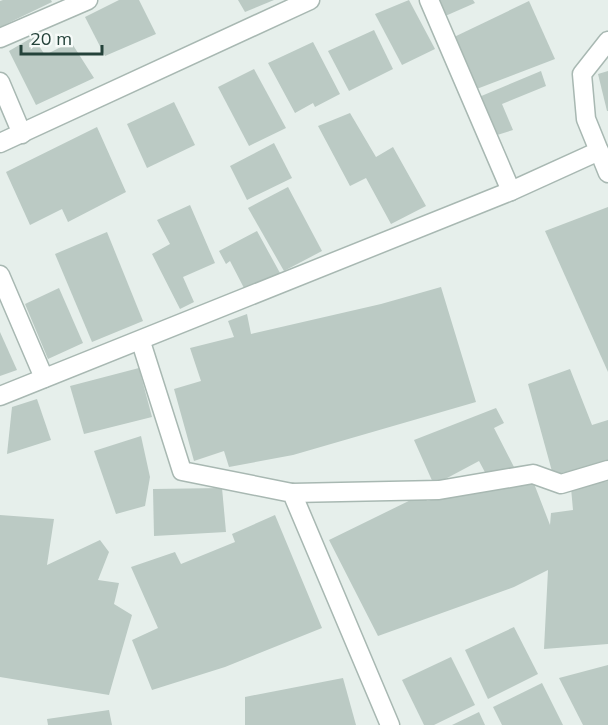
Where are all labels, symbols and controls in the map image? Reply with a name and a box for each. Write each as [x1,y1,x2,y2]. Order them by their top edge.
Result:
scale bar [21,18,102,56]
text: 20 m [30,27,72,50]

